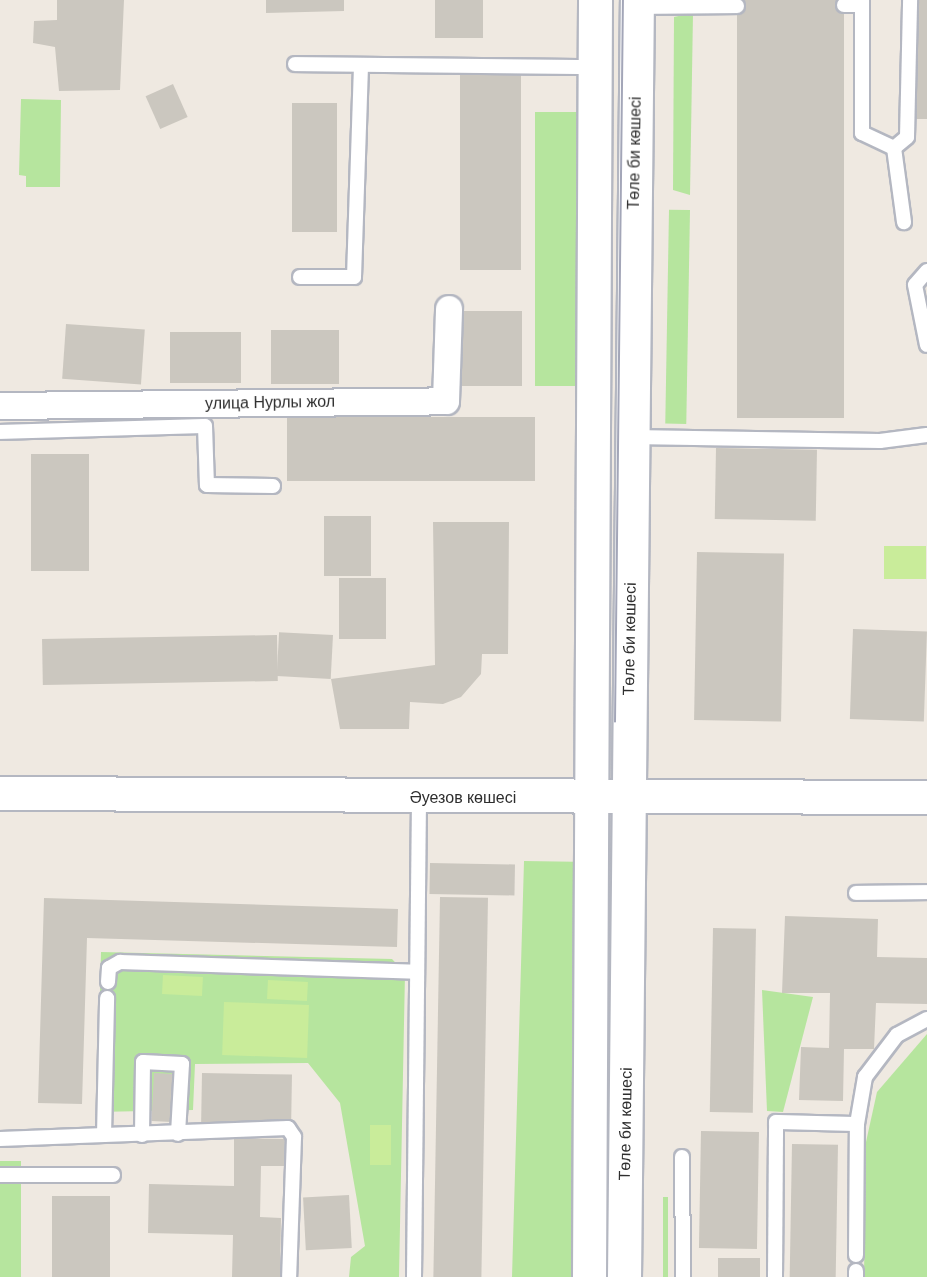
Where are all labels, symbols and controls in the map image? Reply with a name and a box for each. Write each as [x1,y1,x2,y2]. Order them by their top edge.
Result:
street label: Төле би көшесі [624,96,646,210]
street label: улица Нурлы жол [205,392,335,414]
street label: Төле би көшесі [619,582,641,696]
street label: Әуезов көшесі [410,788,516,808]
street label: Төле би көшесі [615,1067,637,1181]

